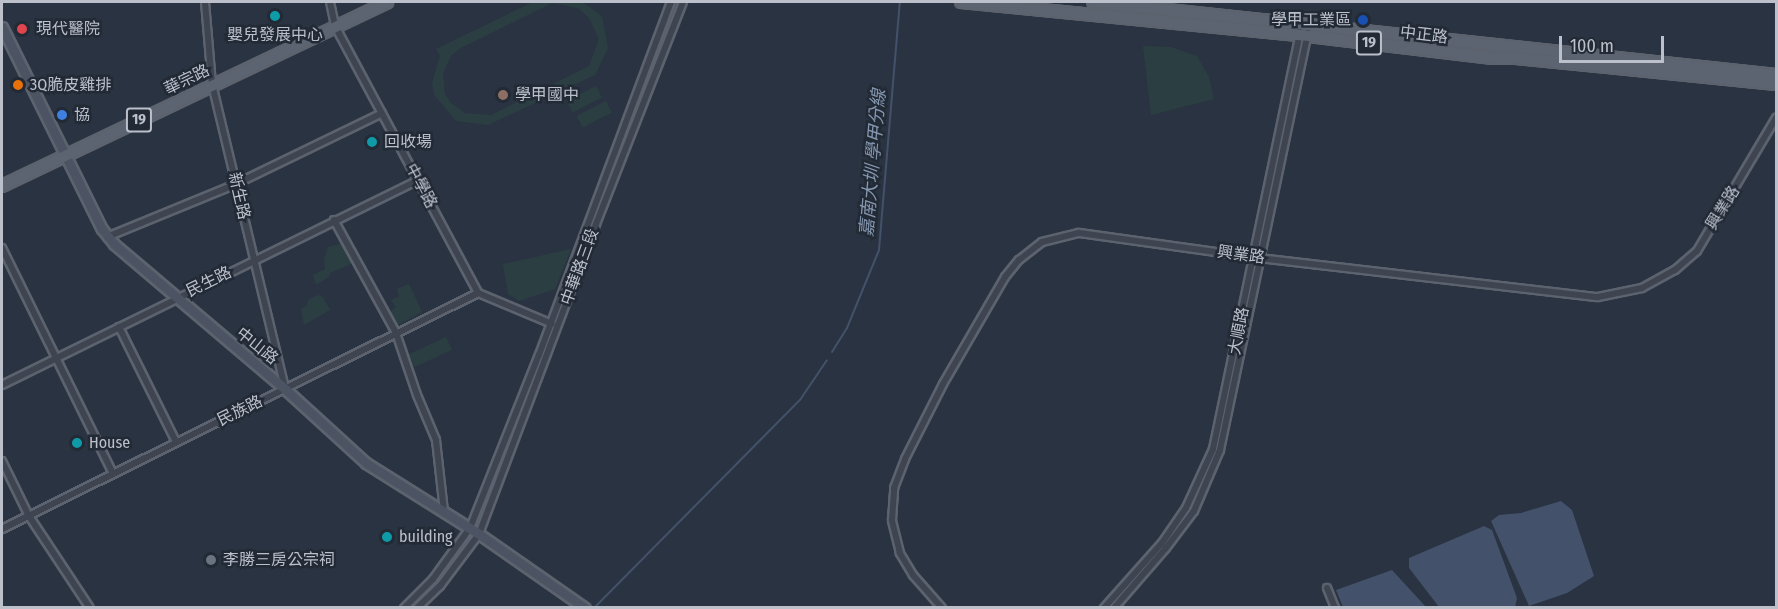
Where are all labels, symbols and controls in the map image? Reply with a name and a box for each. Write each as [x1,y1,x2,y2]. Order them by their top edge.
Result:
marker: 嬰兒發展中心 [268,9,282,23]
place label: 學甲工業區 [1271,10,1351,30]
marker: 學甲工業區 [1356,13,1370,27]
place label: 現代醫院 [36,19,100,39]
marker: 現代醫院 [13,20,31,38]
street label: 中正路 [1399,23,1449,47]
scale bar [1562,24,1667,62]
place label: 嬰兒發展中心 [227,25,323,45]
road number: 19 [1356,31,1382,55]
text: 100 m [1570,35,1614,57]
street label: 華宗路 [161,61,213,99]
place label: 3Q脆皮雞排 [30,75,111,95]
marker: 3Q脆皮雞排 [11,78,25,92]
place label: 學甲國中 [515,85,579,105]
marker: 學甲國中 [496,88,510,102]
water label: 嘉南大圳 學甲分線 [856,88,890,238]
place label: 協 [74,105,90,125]
marker: 協 [55,108,69,122]
road number: 19 [126,108,152,132]
place label: 回收場 [384,132,432,152]
marker: 回收場 [365,135,379,149]
street label: 中學路 [401,160,441,212]
street label: 新生路 [224,170,254,222]
street label: 興業路 [1702,183,1744,233]
street label: 中華路三段 [557,226,603,308]
street label: 興業路 [1216,242,1266,268]
street label: 民生路 [183,263,235,301]
street label: 大順路 [1225,306,1253,356]
street label: 中山路 [232,323,282,369]
street label: 民族路 [214,392,266,430]
place label: House [89,433,130,453]
marker: House [70,436,84,450]
place label: building [399,527,453,547]
marker: building [380,530,394,544]
place label: 李勝三房公宗祠 [223,550,335,570]
marker: 李勝三房公宗祠 [204,553,218,567]

